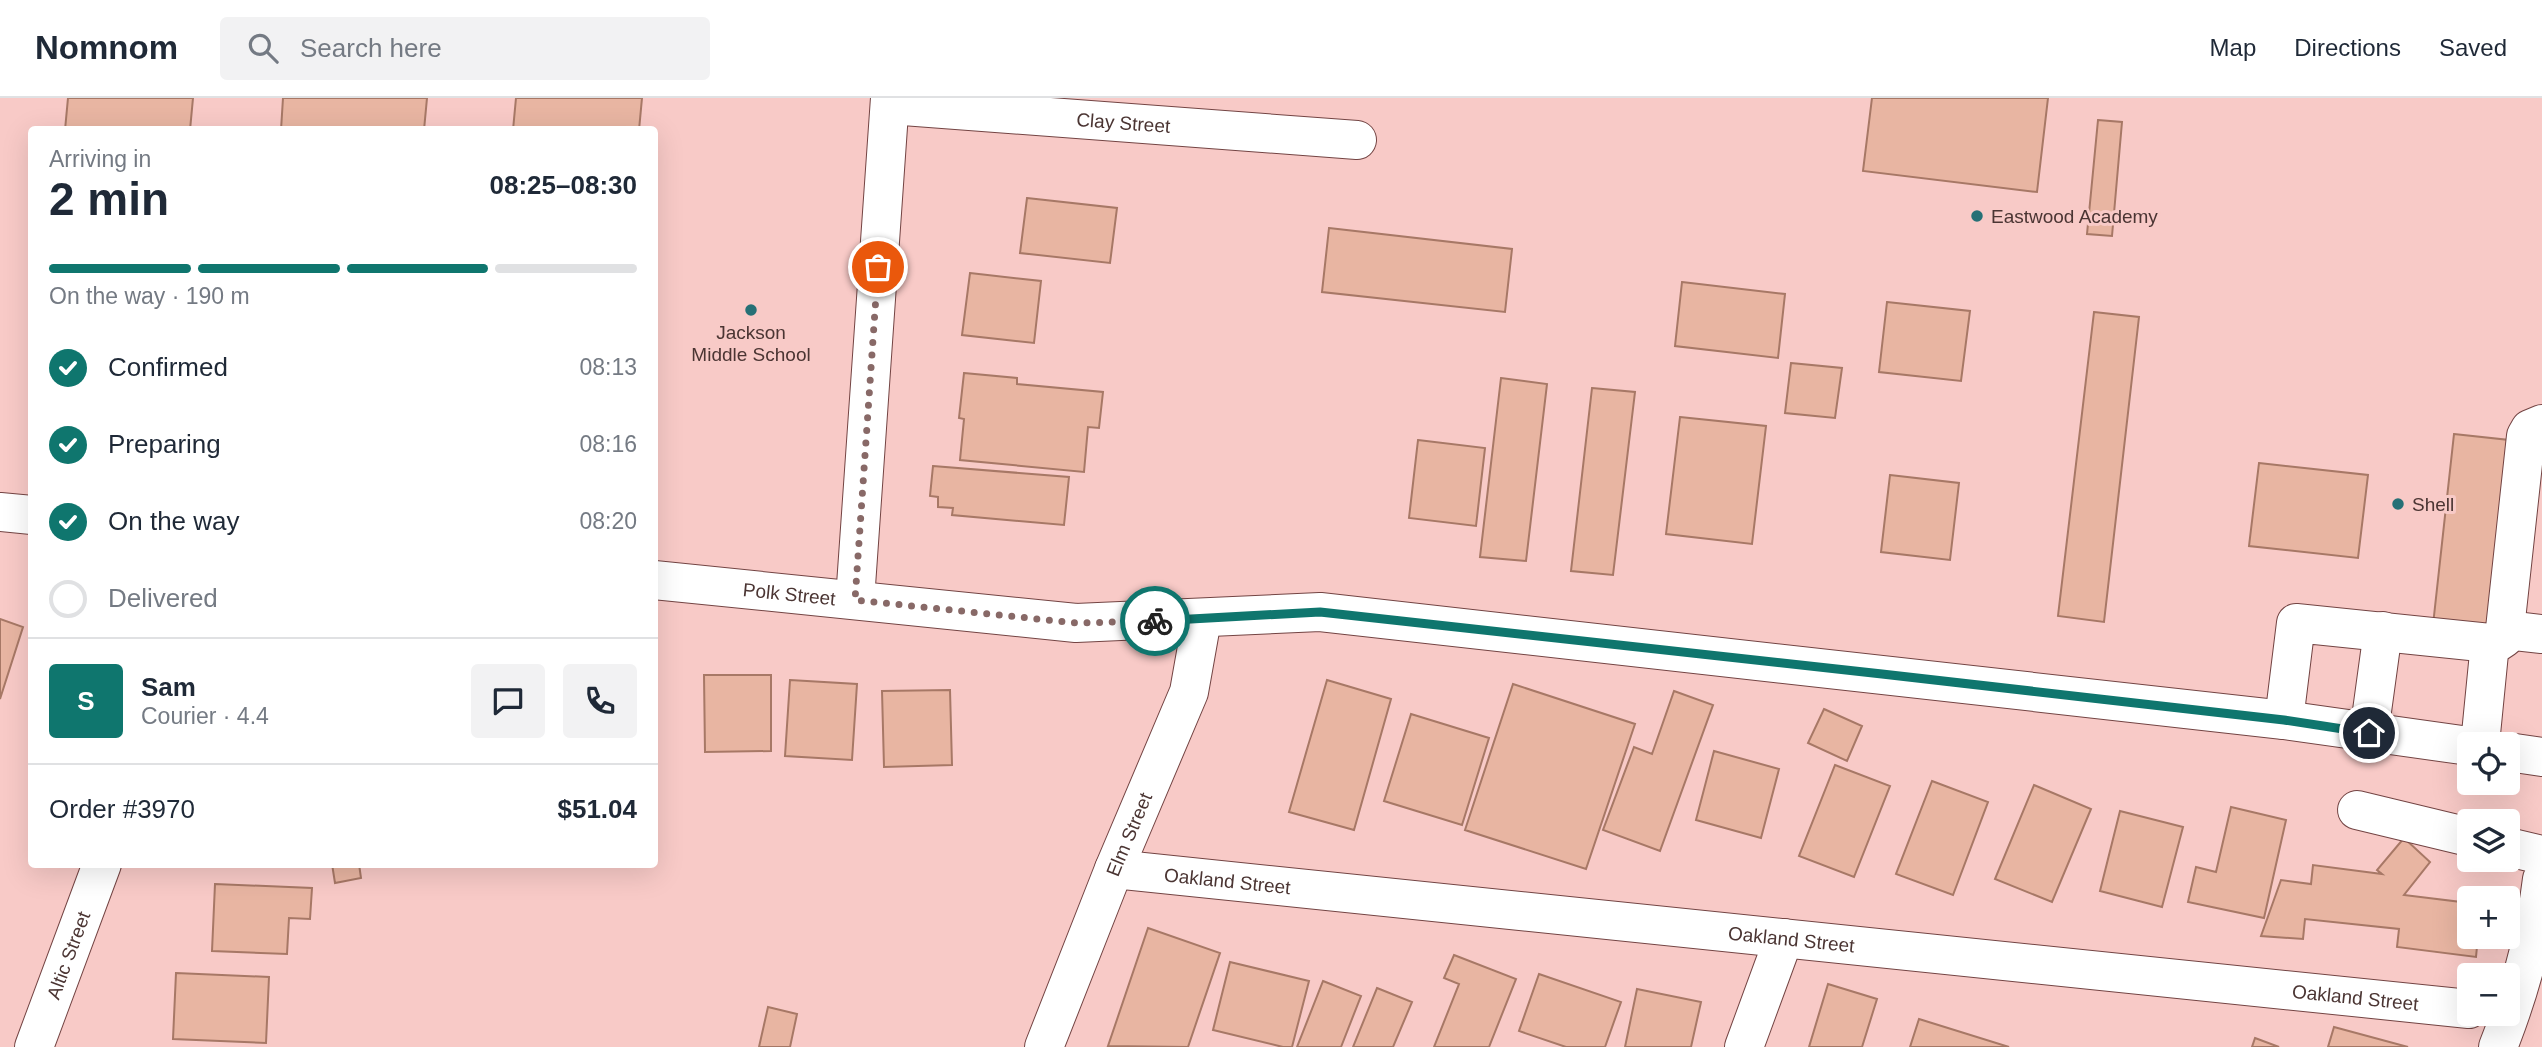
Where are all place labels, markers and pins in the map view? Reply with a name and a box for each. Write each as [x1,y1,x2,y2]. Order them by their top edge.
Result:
place label: Eastwood Academy [1991,206,2158,227]
marker: Eastwood Academy [1969,208,1985,224]
pin [848,237,908,297]
marker: Jackson Middle School [743,302,759,318]
place label: Jackson Middle School [691,322,811,365]
place label: Shell [2412,494,2454,515]
marker: Shell [2390,496,2406,512]
pin [2339,703,2399,763]

